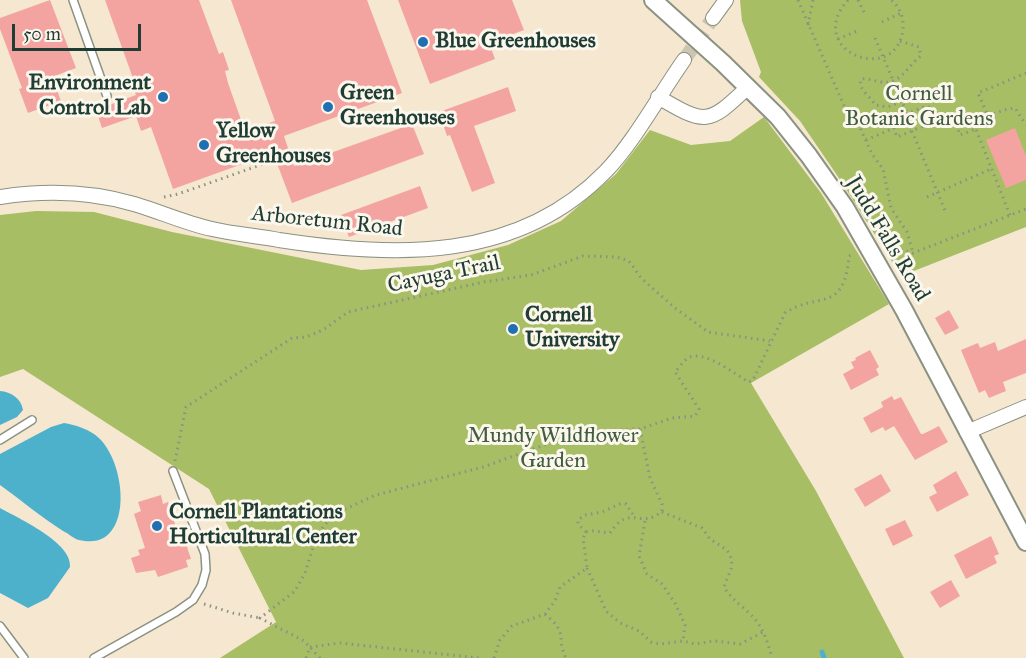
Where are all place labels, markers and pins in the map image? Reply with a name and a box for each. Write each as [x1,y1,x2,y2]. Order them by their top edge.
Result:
place label: Blue Greenhouses [435,29,596,55]
marker: Blue Greenhouses [416,35,430,49]
place label: Environment Control Lab [29,71,151,122]
place label: Green Greenhouses [340,81,455,132]
marker: Environment Control Lab [156,90,170,104]
marker: Green Greenhouses [321,100,335,114]
place label: Yellow Greenhouses [216,119,331,170]
marker: Yellow Greenhouses [197,138,211,152]
place label: Cornell University [525,303,619,354]
marker: Cornell University [506,322,520,336]
place label: Cornell Plantations Horticultural Center [169,500,357,552]
marker: Cornell Plantations Horticultural Center [150,519,164,533]

